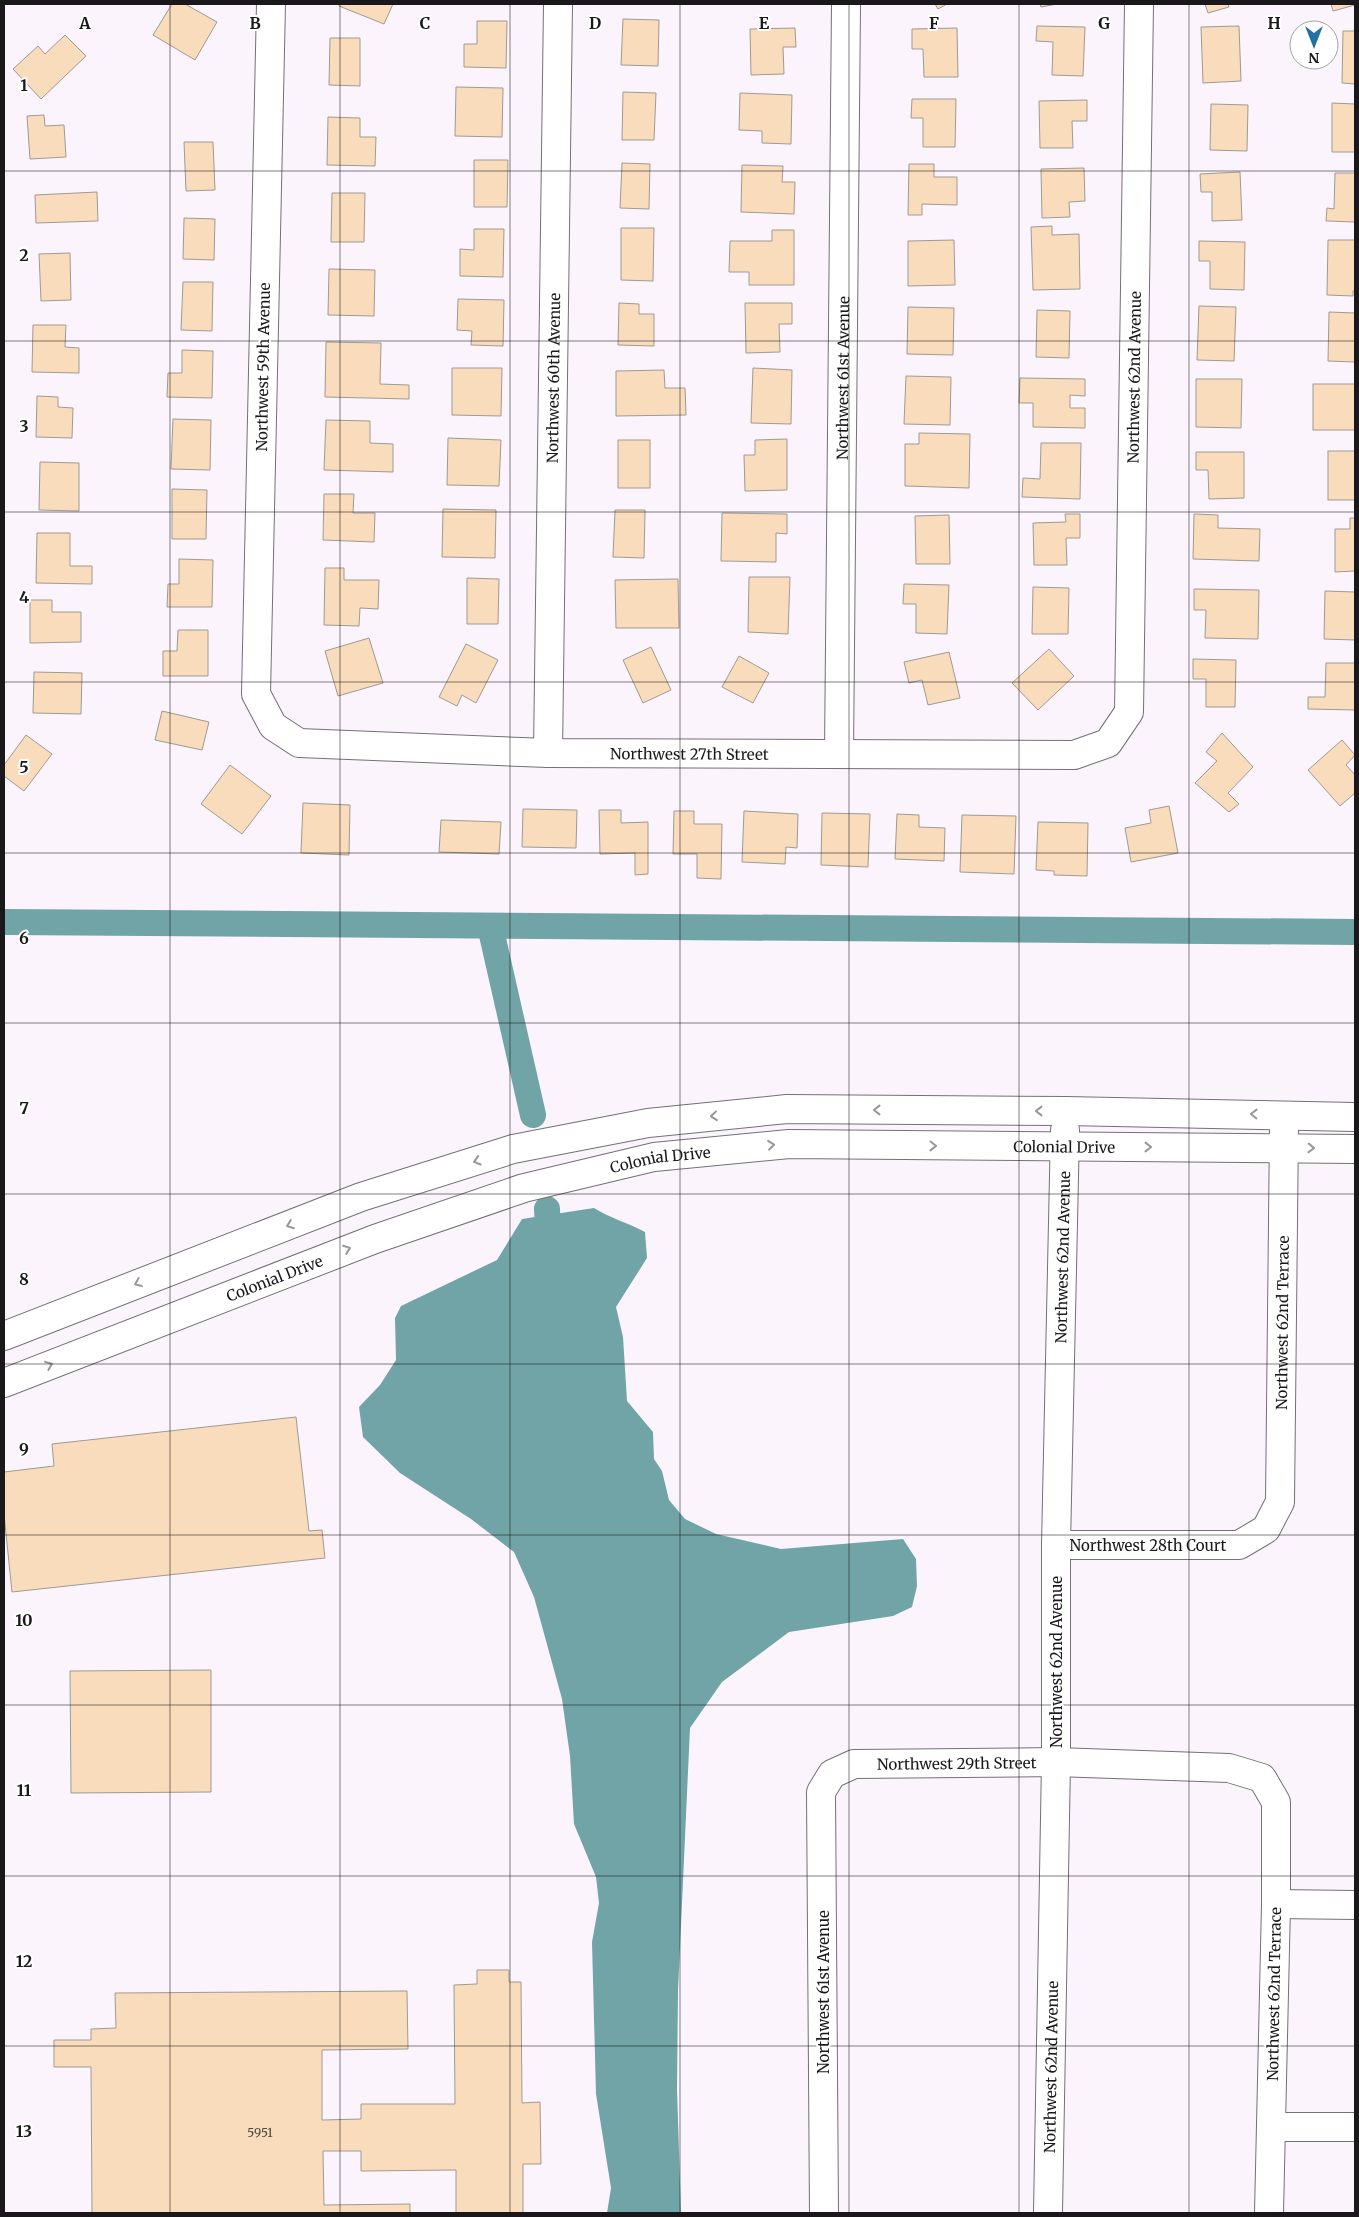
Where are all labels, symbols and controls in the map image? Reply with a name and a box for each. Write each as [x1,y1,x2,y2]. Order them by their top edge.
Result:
text: A [78,13,91,33]
text: B [249,13,261,33]
text: C [420,13,430,33]
text: D [589,13,601,33]
text: E [759,13,770,33]
text: F [929,13,939,33]
text: G [1098,13,1110,33]
text: H [1267,13,1281,33]
north arrow [1289,20,1339,70]
text: N [1308,49,1320,67]
text: 1 [20,75,28,95]
text: 2 [19,245,29,265]
street label: Northwest 59th Avenue [252,282,274,452]
street label: Northwest 62nd Avenue [1123,291,1144,463]
street label: Northwest 60th Avenue [542,293,564,463]
street label: Northwest 61st Avenue [832,296,853,460]
text: 3 [19,416,29,436]
text: 4 [19,587,29,607]
street label: Northwest 27th Street [610,744,769,763]
text: 5 [19,757,29,777]
text: 6 [19,928,29,948]
text: 7 [19,1098,29,1118]
one-way arrow [872,1105,880,1115]
one-way arrow [1035,1106,1042,1116]
one-way arrow [1250,1109,1258,1119]
one-way arrow [710,1111,718,1122]
street label: Colonial Drive [1013,1136,1115,1156]
one-way arrow [767,1140,775,1151]
one-way arrow [929,1140,937,1151]
street label: Colonial Drive [608,1142,712,1177]
one-way arrow [1144,1142,1152,1152]
one-way arrow [1307,1143,1315,1153]
one-way arrow [473,1155,481,1165]
street label: Northwest 62nd Avenue [1051,1171,1074,1343]
one-way arrow [286,1219,294,1229]
street label: Northwest 62nd Terrace [1271,1235,1292,1410]
one-way arrow [343,1245,351,1255]
street label: Colonial Drive [223,1251,325,1305]
text: 8 [19,1269,29,1289]
one-way arrow [134,1277,143,1287]
one-way arrow [44,1361,53,1371]
text: 9 [19,1439,29,1459]
street label: Northwest 28th Court [1070,1536,1227,1555]
street label: Northwest 62nd Avenue [1047,1576,1066,1748]
text: 10 [15,1610,33,1630]
street label: Northwest 29th Street [877,1753,1037,1773]
text: 11 [17,1780,32,1800]
street label: Northwest 62nd Terrace [1263,1907,1285,2081]
street label: Northwest 61st Avenue [814,1910,833,2074]
text: 12 [16,1951,32,1971]
street label: Northwest 62nd Avenue [1040,1981,1062,2153]
text: 13 [16,2121,32,2141]
house number: 5951 [247,2125,273,2140]

